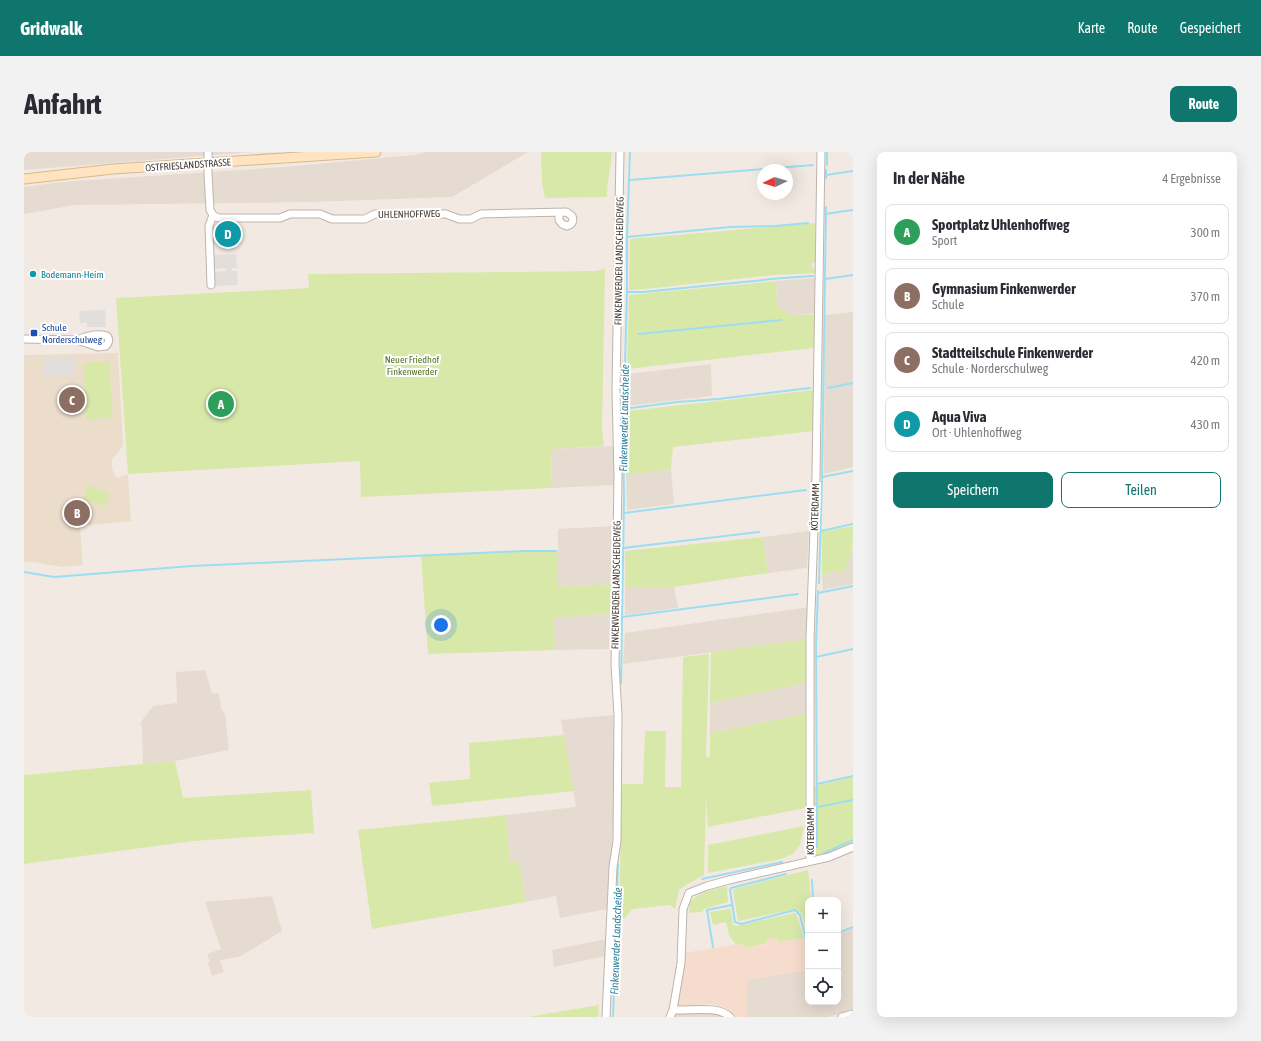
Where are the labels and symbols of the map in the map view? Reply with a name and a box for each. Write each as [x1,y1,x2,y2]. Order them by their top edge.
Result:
street label: OSTFRIESLANDSTRASSE [145,156,232,173]
north arrow [757,164,793,200]
street label: FINKENWERDER LANDSCHEIDEWEG [612,197,626,325]
street label: UHLENHOFFWEG [378,208,440,220]
pin: D [215,219,241,249]
marker: Bodemann-Heim [28,269,38,279]
place label: Bodemann-Heim [41,269,104,280]
place label: Schule Norderschulweg [42,322,103,345]
marker: Schule Norderschulweg [29,328,39,338]
park label: Neuer Friedhof Finkenwerder [385,354,440,377]
water label: Finkenwerder Landscheide [617,364,631,472]
pin: C [59,385,85,415]
pin: A [208,389,234,419]
street label: KÖTERDAMM [809,483,821,531]
pin: B [64,498,90,528]
street label: FINKENWERDER LANDSCHEIDEWEG [609,521,623,649]
your location [431,615,451,635]
street label: KÖTERDAMM [805,807,816,855]
water label: Finkenwerder Landscheide [608,887,624,995]

